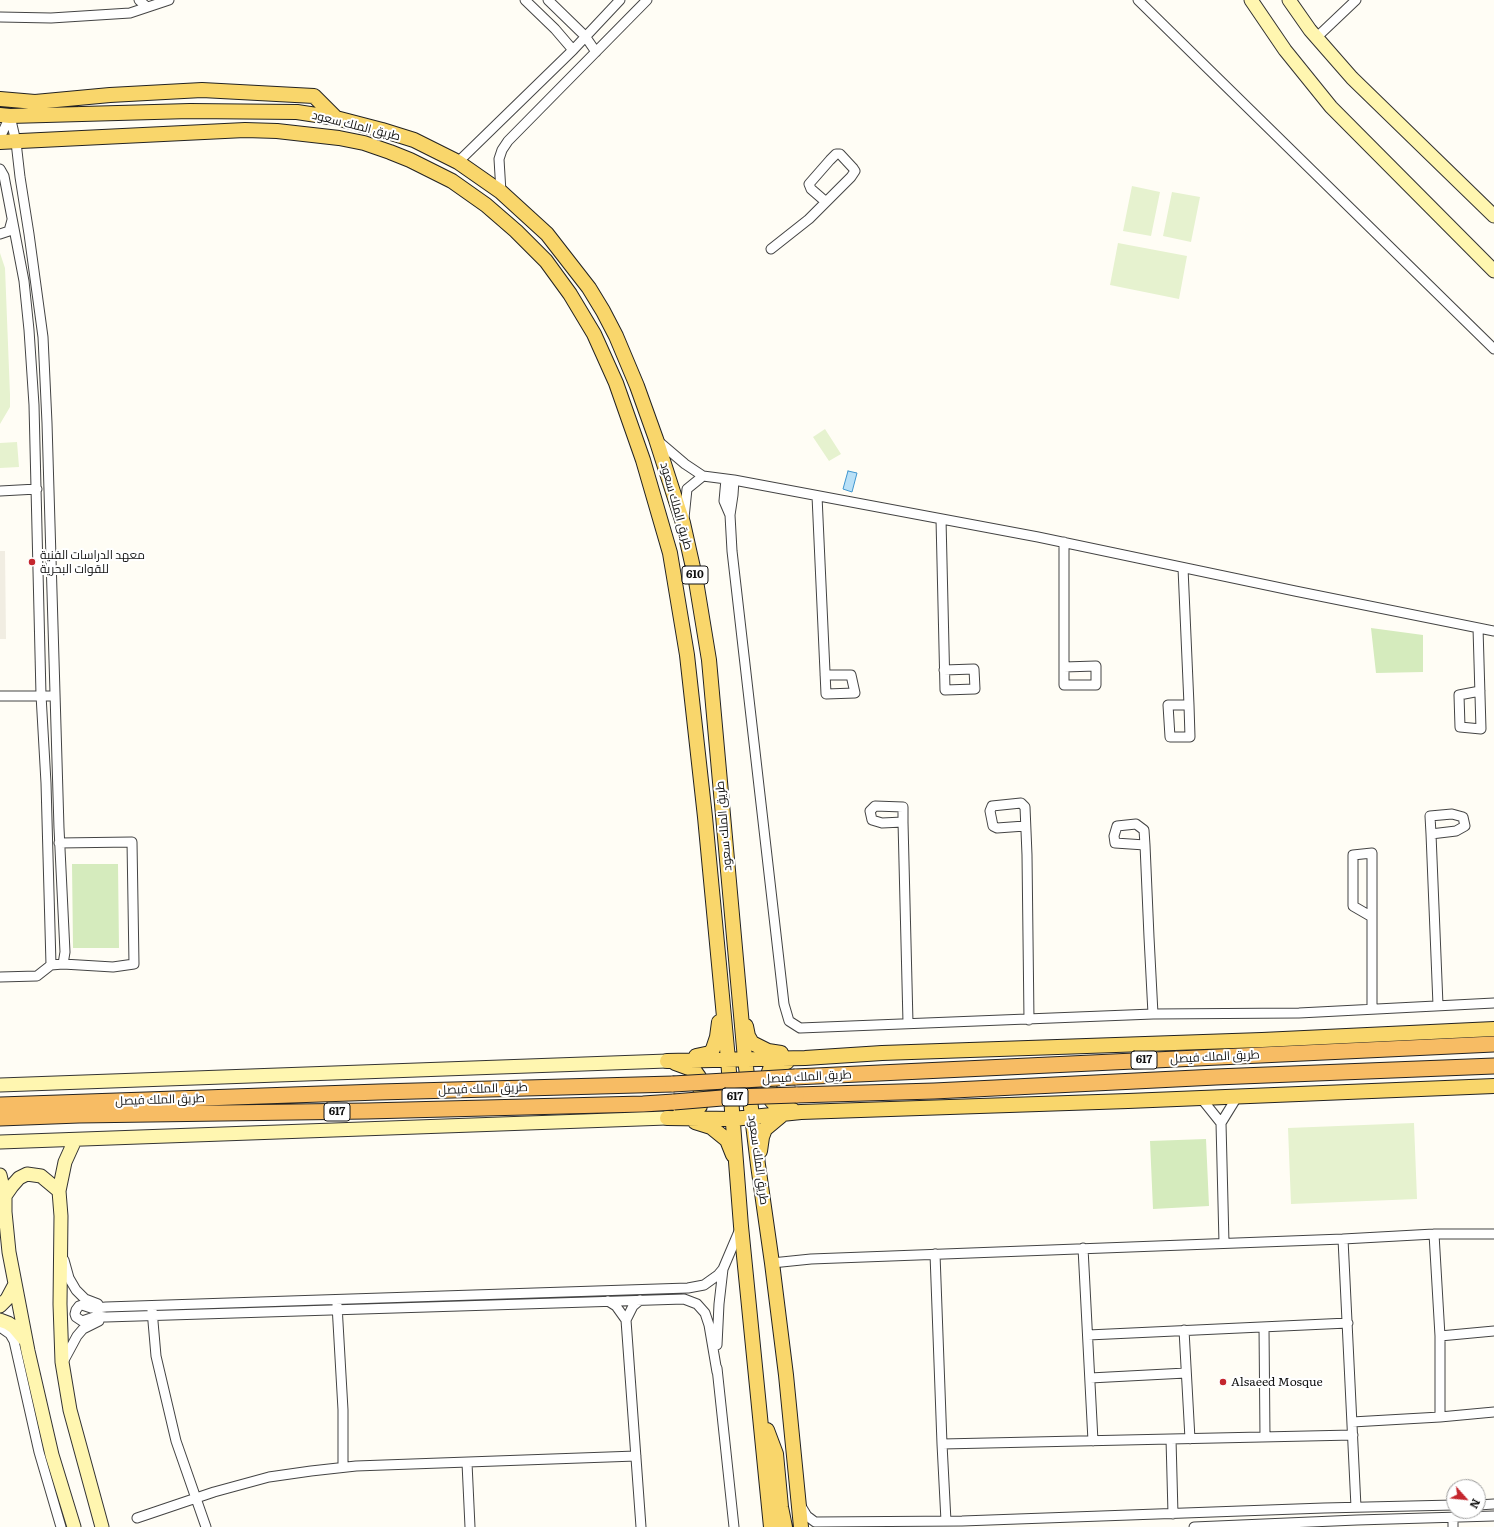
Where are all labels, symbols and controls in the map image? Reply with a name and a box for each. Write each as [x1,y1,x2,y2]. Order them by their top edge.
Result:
street label: طريق الملك سعود [310,108,402,144]
street label: طريق الملك سعود [657,460,695,552]
place label: معهد الدراسات الفنية للقوات البحرية [40,548,145,576]
marker: معهد الدراسات الفنية للقوات البحرية [27,557,37,567]
road number: 610 [682,566,708,584]
street label: طريق الملك سعود [713,780,735,872]
street label: طريق الملك فيصل [1170,1047,1260,1067]
road number: 617 [1131,1051,1157,1069]
street label: طريق الملك فيصل [762,1067,852,1087]
street label: طريق الملك فيصل [438,1080,528,1098]
road number: 617 [722,1088,748,1106]
street label: طريق الملك فيصل [115,1091,205,1109]
road number: 617 [324,1103,350,1121]
street label: طريق الملك سعود [745,1114,771,1206]
place label: Alsaeed Mosque [1231,1375,1323,1389]
marker: Alsaeed Mosque [1218,1377,1228,1387]
north arrow [1446,1479,1486,1519]
text: N [1467,1496,1485,1512]

